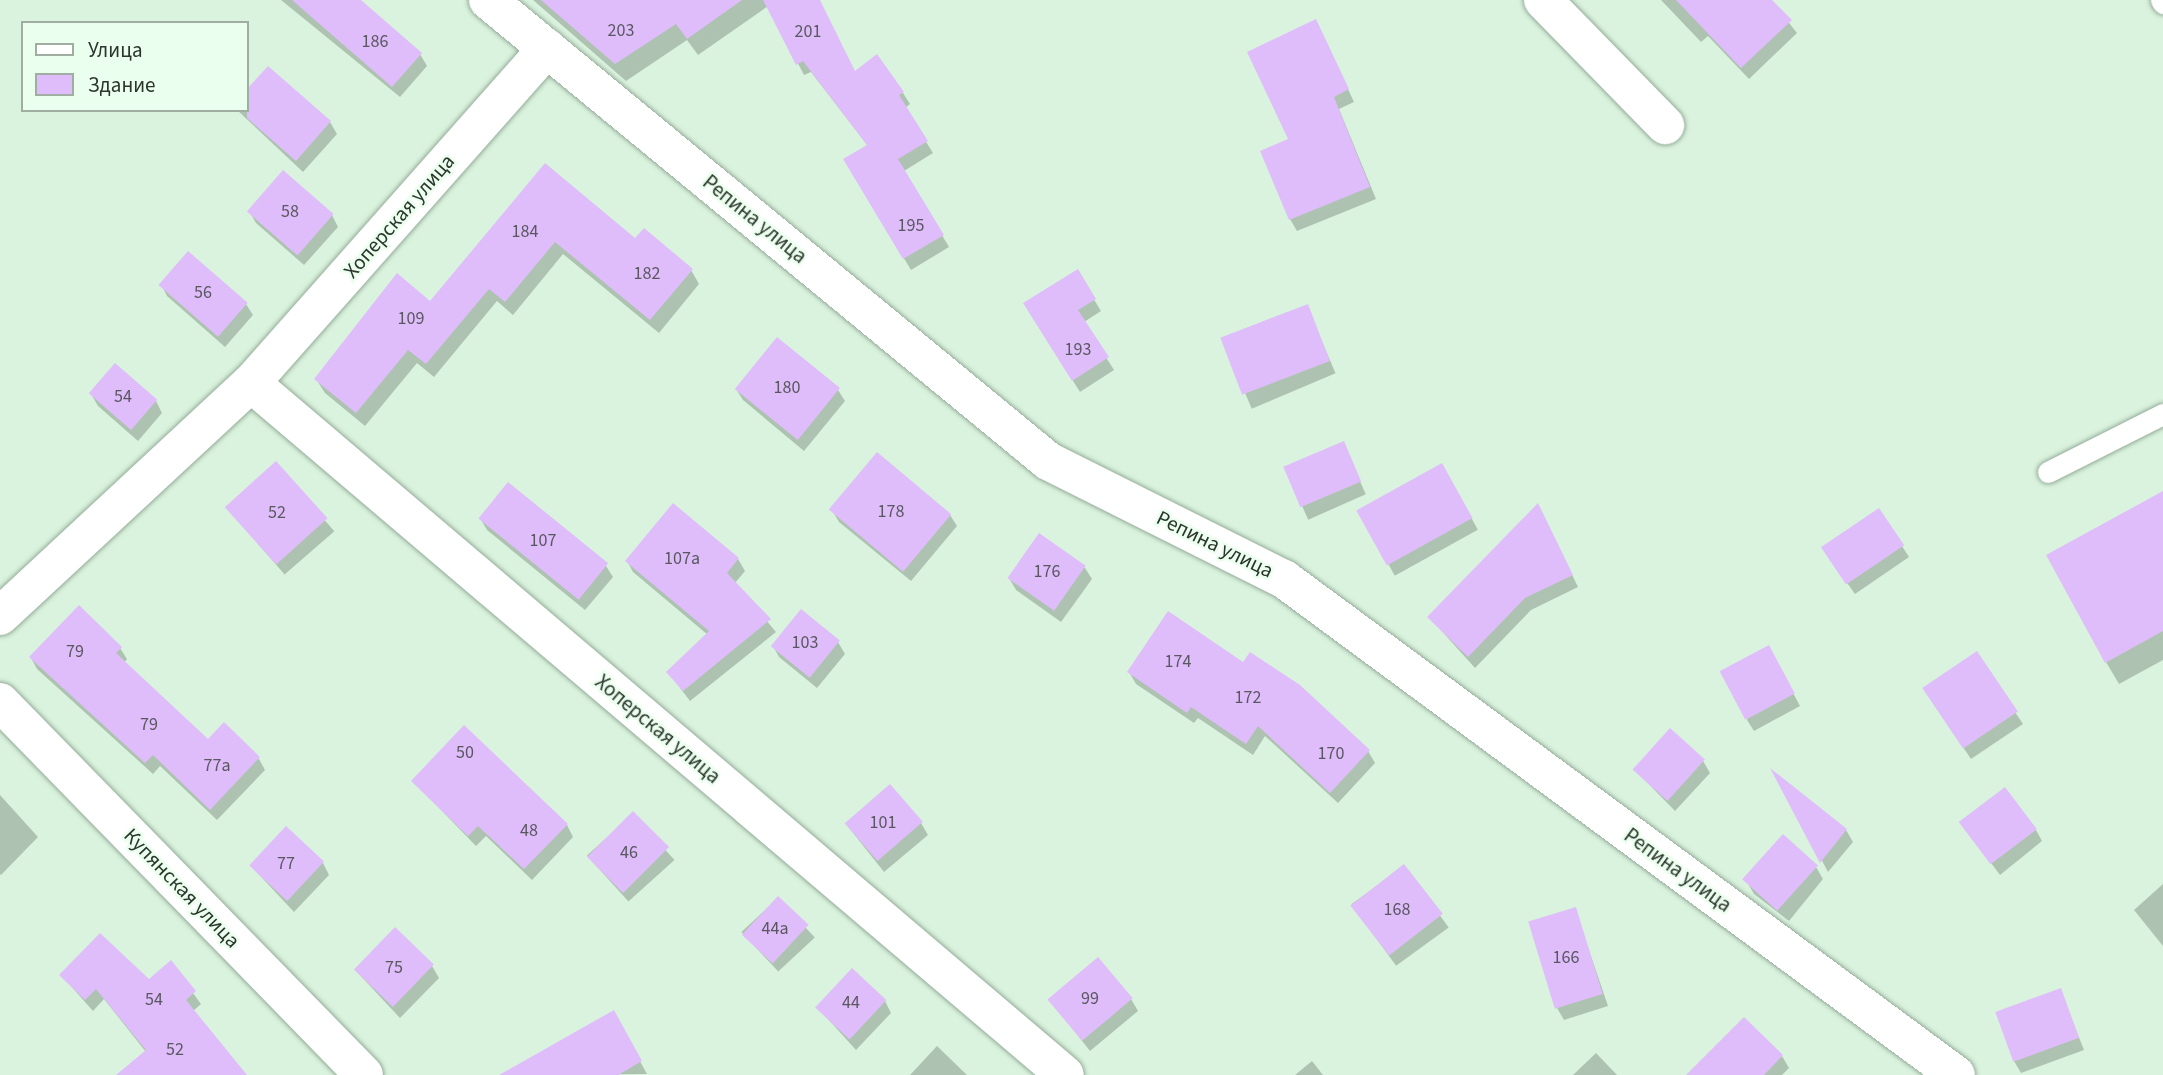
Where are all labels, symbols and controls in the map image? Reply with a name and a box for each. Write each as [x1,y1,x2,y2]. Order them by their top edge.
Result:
house number: 203 [608,20,634,42]
legend [21,21,248,112]
house number: 201 [795,21,821,43]
house number: 186 [362,31,388,53]
text: Улица [88,35,143,65]
text: Здание [88,70,156,100]
street label: Хоперская улица [338,149,460,283]
street label: Репина улица [698,169,812,269]
house number: 58 [281,201,299,223]
house number: 195 [898,215,924,237]
house number: 184 [512,221,538,243]
house number: 182 [634,263,660,285]
house number: 56 [194,282,212,304]
house number: 109 [398,308,424,330]
house number: 193 [1065,339,1091,361]
house number: 180 [774,377,800,399]
house number: 54 [114,386,132,408]
house number: 178 [878,501,904,523]
house number: 52 [268,502,286,524]
street label: Репина улица [1152,505,1278,583]
house number: 107 [530,530,556,552]
house number: 107а [664,548,700,570]
house number: 176 [1034,561,1060,583]
house number: 103 [792,632,818,654]
house number: 79 [66,641,84,663]
house number: 174 [1165,651,1191,673]
street label: Хоперская улица [590,669,726,789]
house number: 172 [1235,687,1261,709]
house number: 79 [140,714,158,736]
house number: 50 [456,742,474,764]
house number: 170 [1318,743,1344,765]
house number: 77а [204,755,230,777]
house number: 101 [870,812,896,834]
house number: 48 [520,820,538,842]
street label: Купянская улица [119,823,245,953]
street label: Репина улица [1619,823,1737,917]
house number: 46 [620,842,638,864]
house number: 77 [277,853,295,875]
house number: 168 [1384,899,1410,921]
house number: 44а [762,918,788,940]
house number: 166 [1553,947,1579,969]
house number: 75 [385,957,403,979]
house number: 99 [1081,988,1099,1010]
house number: 54 [145,989,163,1011]
house number: 44 [842,992,860,1014]
house number: 52 [166,1039,184,1061]

